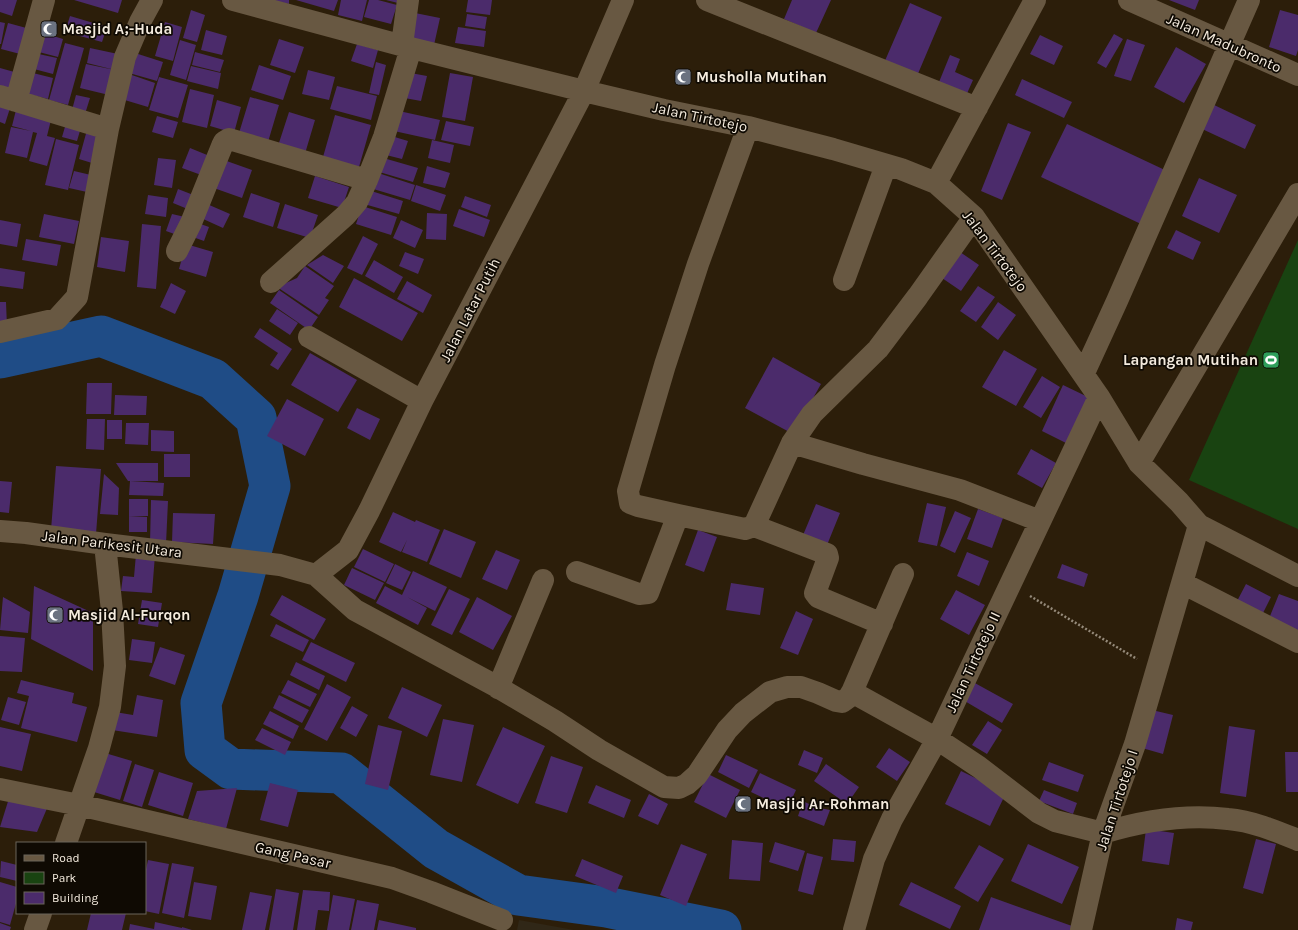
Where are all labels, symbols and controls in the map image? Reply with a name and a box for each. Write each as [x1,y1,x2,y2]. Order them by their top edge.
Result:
street label: Jalan Madubronto [1164,10,1284,76]
mosque icon: Masjid A;-Huda [39,19,59,39]
place label: Masjid A;-Huda [62,20,172,38]
mosque icon: Musholla Mutihan [673,67,693,87]
place label: Musholla Mutihan [696,68,827,86]
street label: Jalan Tirtotejo [651,98,749,136]
street label: Jalan Tirtotejo [959,207,1031,295]
street label: Jalan Latar Putih [436,255,504,365]
sports icon: Lapangan Mutihan [1261,350,1281,370]
place label: Lapangan Mutihan [1123,351,1258,369]
street label: Jalan Parikesit Utara [41,526,183,562]
mosque icon: Masjid Al-Furqon [45,605,65,625]
place label: Masjid Al-Furqon [68,606,190,624]
street label: Jalan Tirtotejo II [942,609,1004,715]
street label: Jalan Tirtotejo I [1092,747,1142,853]
mosque icon: Masjid Ar-Rohman [733,794,753,814]
place label: Masjid Ar-Rohman [756,795,889,813]
street label: Gang Pasar [253,838,333,873]
legend [16,842,146,914]
text: Road [52,851,80,865]
text: Park [52,871,77,885]
text: Building [52,891,99,905]

